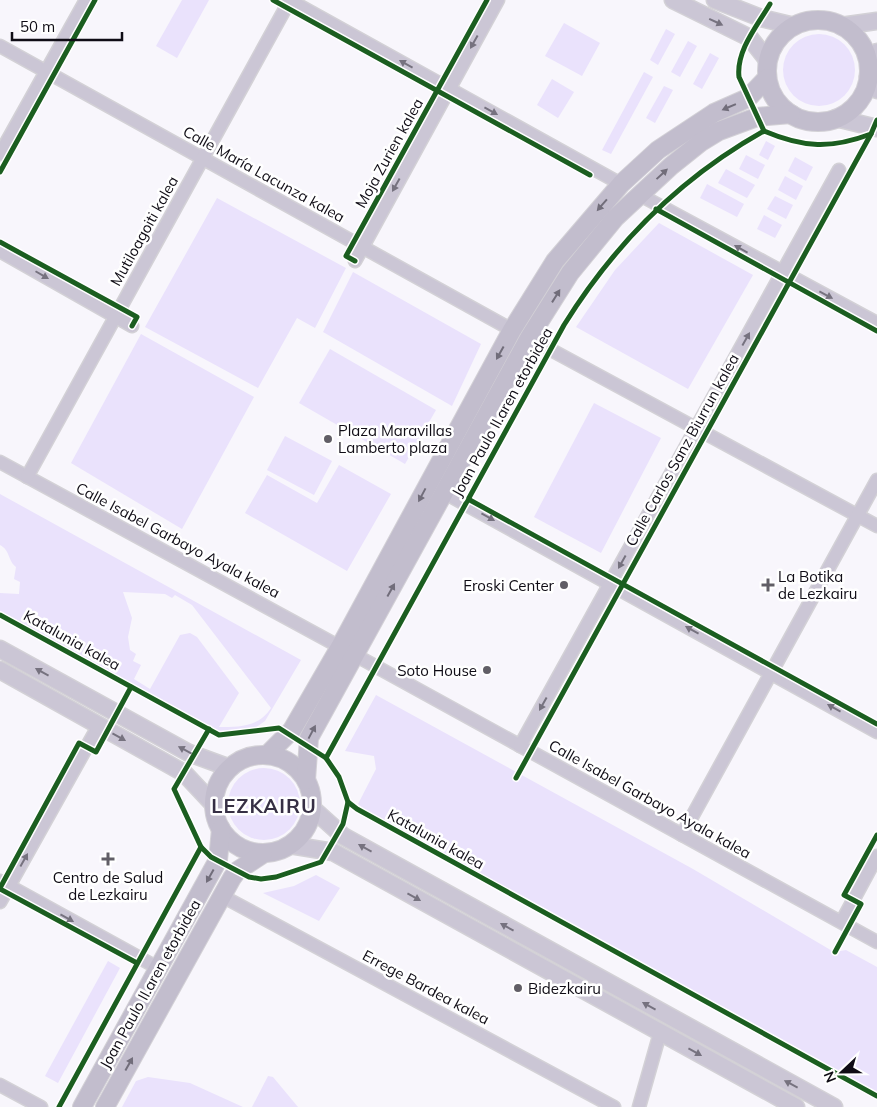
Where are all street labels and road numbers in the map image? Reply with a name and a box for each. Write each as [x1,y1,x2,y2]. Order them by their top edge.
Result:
street label: Moja Zurien kalea [351,95,427,211]
street label: Calle María Lacunza kalea [180,122,348,226]
street label: Mutiloagoiti kalea [106,173,182,289]
street label: Joan Paulo II.aren etorbidea [447,324,557,500]
street label: Calle Carlos Sanz Biurrun kalea [621,350,743,550]
street label: Calle Isabel Garbayo Ayala kalea [73,478,283,602]
street label: Katalunia kalea [20,606,124,674]
street label: Calle Isabel Garbayo Ayala kalea [546,735,754,863]
street label: Katalunia kalea [384,805,488,873]
street label: Joan Paulo II.aren etorbidea [95,896,205,1072]
street label: Errege Bardea kalea [359,946,493,1028]

